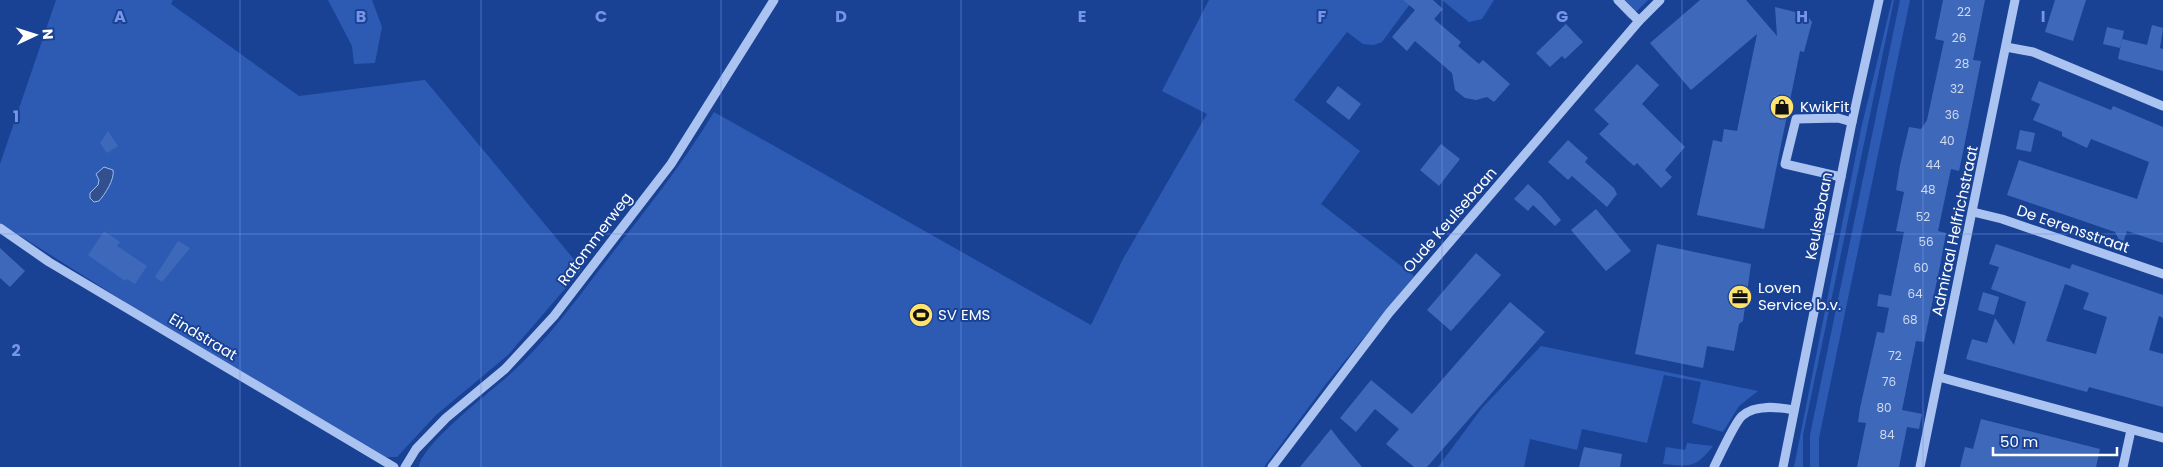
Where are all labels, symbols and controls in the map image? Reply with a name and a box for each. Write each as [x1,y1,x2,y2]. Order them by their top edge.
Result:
house number: 22 [1957,3,1971,20]
text: A [114,5,126,28]
text: B [356,5,366,28]
text: C [595,5,607,28]
text: D [835,5,847,28]
text: E [1078,5,1086,28]
text: F [1318,5,1327,28]
text: G [1556,5,1568,28]
text: H [1796,5,1808,28]
text: I [2041,5,2045,28]
north arrow [10,10,60,60]
text: N [38,28,58,40]
house number: 26 [1952,29,1966,46]
house number: 28 [1955,55,1969,72]
house number: 32 [1950,80,1964,97]
shop icon: KwikFit [1769,94,1795,120]
place label: KwikFit [1800,96,1849,117]
text: 1 [13,105,19,128]
house number: 36 [1945,106,1959,123]
house number: 40 [1939,132,1955,149]
street label: Admiraal Helfrichstraat [1926,144,1983,318]
house number: 44 [1925,156,1941,173]
street label: Oude Keulsebaan [1398,162,1501,277]
street label: Keulsebaan [1800,170,1837,261]
house number: 48 [1920,181,1936,198]
street label: Ratommerweg [553,188,637,290]
street label: De Eerensstraat [2014,199,2132,258]
house number: 52 [1916,208,1930,225]
house number: 56 [1918,233,1934,250]
house number: 60 [1913,259,1929,276]
place label: Loven Service b.v. [1758,277,1841,315]
office icon: Loven Service b.v. [1727,284,1753,310]
house number: 64 [1907,285,1923,302]
sports icon: SV EMS [908,302,934,328]
place label: SV EMS [938,304,990,325]
street label: Eindstraat [165,308,241,365]
house number: 68 [1902,311,1918,328]
text: 2 [11,339,21,362]
house number: 72 [1888,347,1902,364]
house number: 76 [1882,373,1896,390]
house number: 80 [1876,399,1892,416]
scale bar [1993,424,2117,456]
house number: 84 [1879,426,1895,443]
text: 50 m [2000,431,2038,452]

